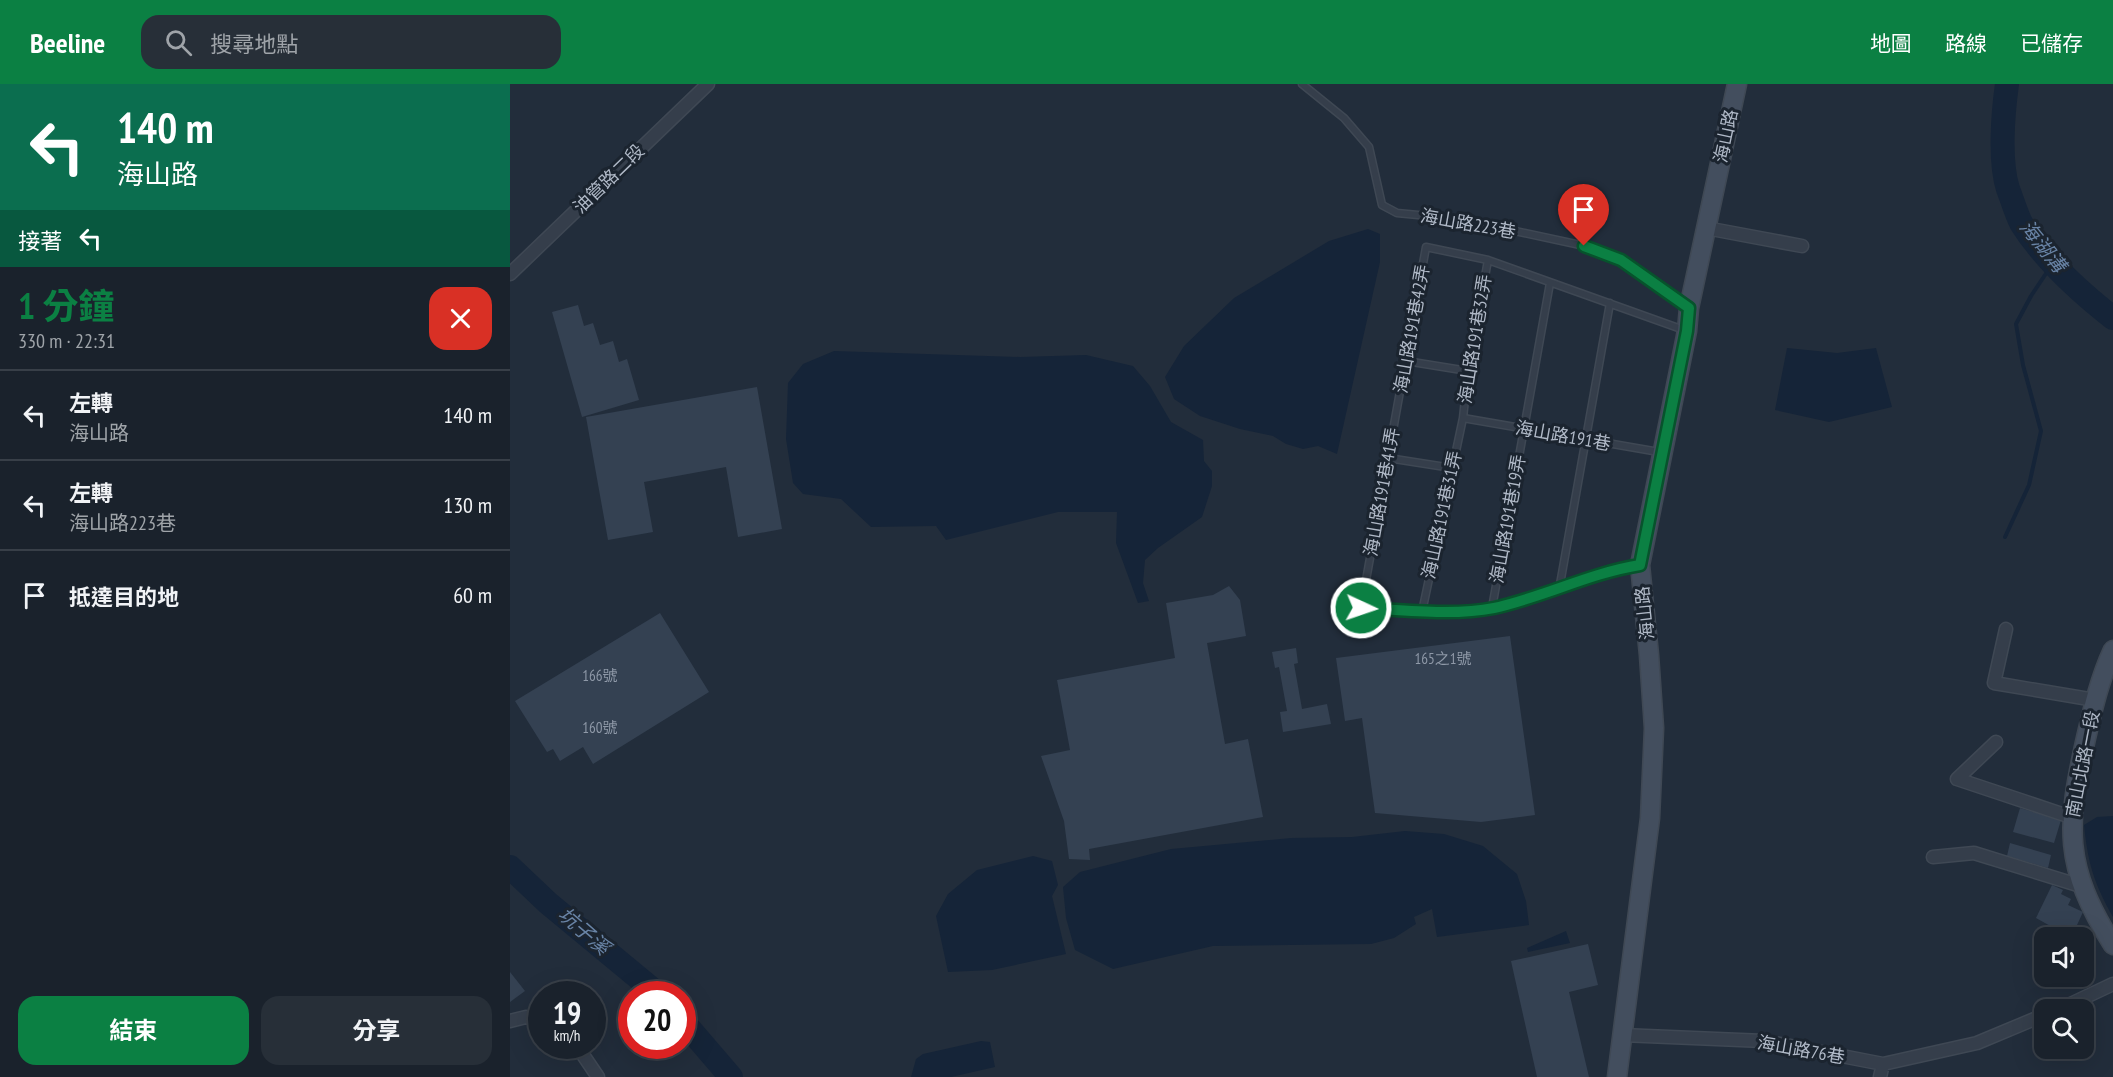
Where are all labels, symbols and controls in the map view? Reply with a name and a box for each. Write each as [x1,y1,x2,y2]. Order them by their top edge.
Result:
search box [141,15,561,69]
text: Beeline [30,24,105,61]
icon: search [162,26,195,59]
text: 搜尋地點 [210,30,298,58]
text: 地圖 [1870,30,1912,57]
text: 路線 [1945,30,1987,57]
text: 已儲存 [2020,30,2083,57]
text: 140 m [117,100,214,155]
street label: 海山路 [1709,107,1742,165]
icon: left [18,108,96,186]
street label: 油管路二段 [568,139,649,218]
text: 海山路 [117,157,198,191]
pin [1558,184,1609,246]
icon: arrive [1567,193,1600,226]
street label: 海山路223巷 [1419,204,1518,243]
water label: 海湖溝 [2014,215,2074,280]
icon: left [74,222,107,255]
text: 接著 [18,227,62,255]
street label: 海山路191巷42弄 [1389,263,1434,395]
street label: 海山路191巷32弄 [1453,273,1496,405]
text: 1 分鐘 [18,282,115,329]
button: close [429,287,492,350]
text: 330 m · 22:31 [18,328,115,354]
text: 左轉 [69,389,113,417]
icon: left [18,399,51,432]
text: 140 m [443,401,492,429]
street label: 海山路191巷 [1514,416,1613,455]
text: 海山路 [69,420,129,446]
street label: 海山路191巷41弄 [1359,426,1404,558]
street label: 海山路191巷31弄 [1417,449,1466,581]
street label: 海山路191巷19弄 [1485,453,1530,585]
text: 左轉 [69,479,113,507]
icon: left [18,489,51,522]
text: 130 m [443,491,492,519]
text: 海山路223巷 [69,510,176,536]
position arrow [1329,576,1393,640]
icon: arrive [18,579,51,612]
text: 60 m [453,581,492,609]
text: 抵達目的地 [69,583,179,611]
street label: 海山路 [1630,585,1659,641]
house number: 165之1號 [1414,649,1472,668]
house number: 166號 [582,666,618,685]
street label: 南山北路一段 [2061,709,2104,819]
house number: 160號 [582,718,618,737]
water label: 坑子溪 [553,902,617,962]
map controls [2034,927,2094,1059]
button: sound [2034,927,2094,987]
speed limit sign: 20 [618,981,696,1059]
text: 19 [553,993,581,1032]
button: 結束 [18,996,249,1065]
button: 分享 [261,996,492,1065]
button: search [2034,999,2094,1059]
text: km/h [554,1026,580,1045]
street label: 海山路76巷 [1756,1031,1847,1068]

